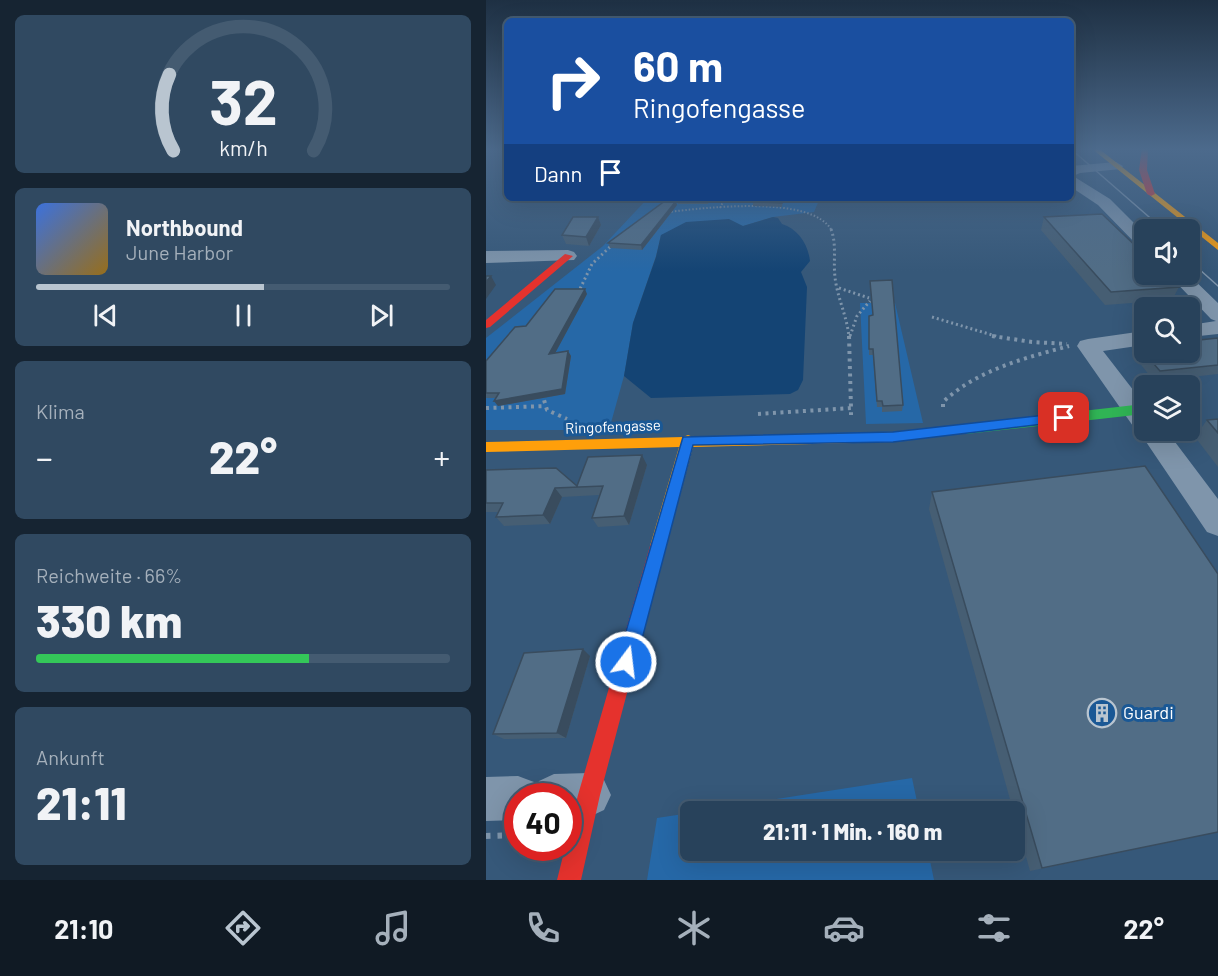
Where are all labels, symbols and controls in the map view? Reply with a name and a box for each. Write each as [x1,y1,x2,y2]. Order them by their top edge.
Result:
text: 60 m [633,40,723,90]
icon: right [534,42,612,120]
text: 32 [209,63,277,137]
text: Ringofengasse [633,91,805,123]
text: km/h [219,135,267,160]
icon: arrive [594,156,627,189]
text: Dann [534,160,582,186]
text: Northbound [126,214,243,240]
map controls [1134,219,1200,441]
button: sound [1134,219,1200,285]
text: June Harbor [126,240,233,264]
button: search [1134,297,1200,363]
icon: previous [89,299,122,332]
icon: pause [227,299,260,332]
icon: next [365,299,398,332]
button: layers [1134,375,1200,441]
pin [1038,392,1089,443]
text: Klima [36,399,85,423]
icon: arrive [1047,401,1080,434]
street label: Ringofengasse [565,415,661,437]
text: 22° [209,429,277,483]
text: − [36,437,53,477]
text: + [433,437,450,477]
text: Reichweite · 66% [36,563,182,587]
text: 330 km [36,593,182,647]
position arrow [594,630,658,694]
building icon: Guardi [1086,697,1118,729]
place label: Guardi [1123,701,1174,723]
text: Ankunft [36,745,105,769]
text: 21:11 [36,775,127,829]
speed limit sign: 40 [504,783,582,861]
text: 21:11 · 1 Min. · 160 m [763,818,942,844]
icon: directions [222,907,264,949]
icon: music [372,907,414,949]
icon: phone [522,907,564,949]
icon: climate [673,907,715,949]
icon: car [823,907,865,949]
icon: filters [973,907,1015,949]
text: 21:10 [54,912,113,944]
text: 22° [1123,912,1164,944]

